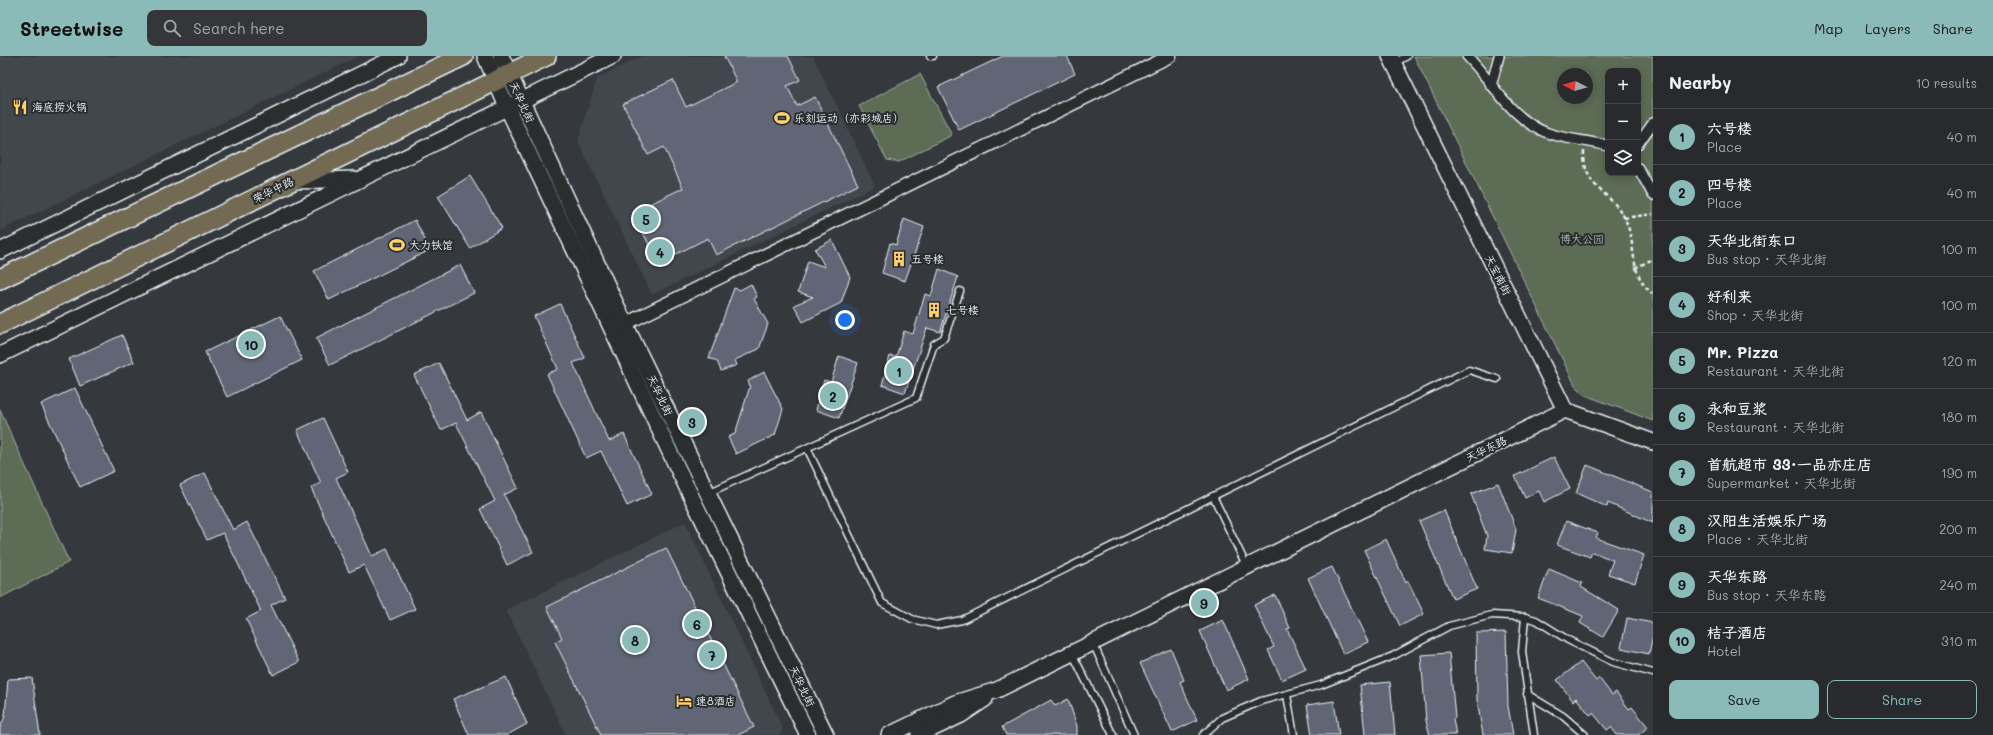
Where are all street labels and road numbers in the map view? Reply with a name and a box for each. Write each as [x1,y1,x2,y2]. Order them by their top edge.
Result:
street label: 天华北街 [506,79,539,126]
street label: 荣华中路 [250,173,296,206]
street label: 天宝南街 [1482,252,1516,299]
street label: 天华北街 [644,372,677,419]
street label: 天华东路 [1463,432,1509,465]
street label: 天华北街 [786,663,819,710]

